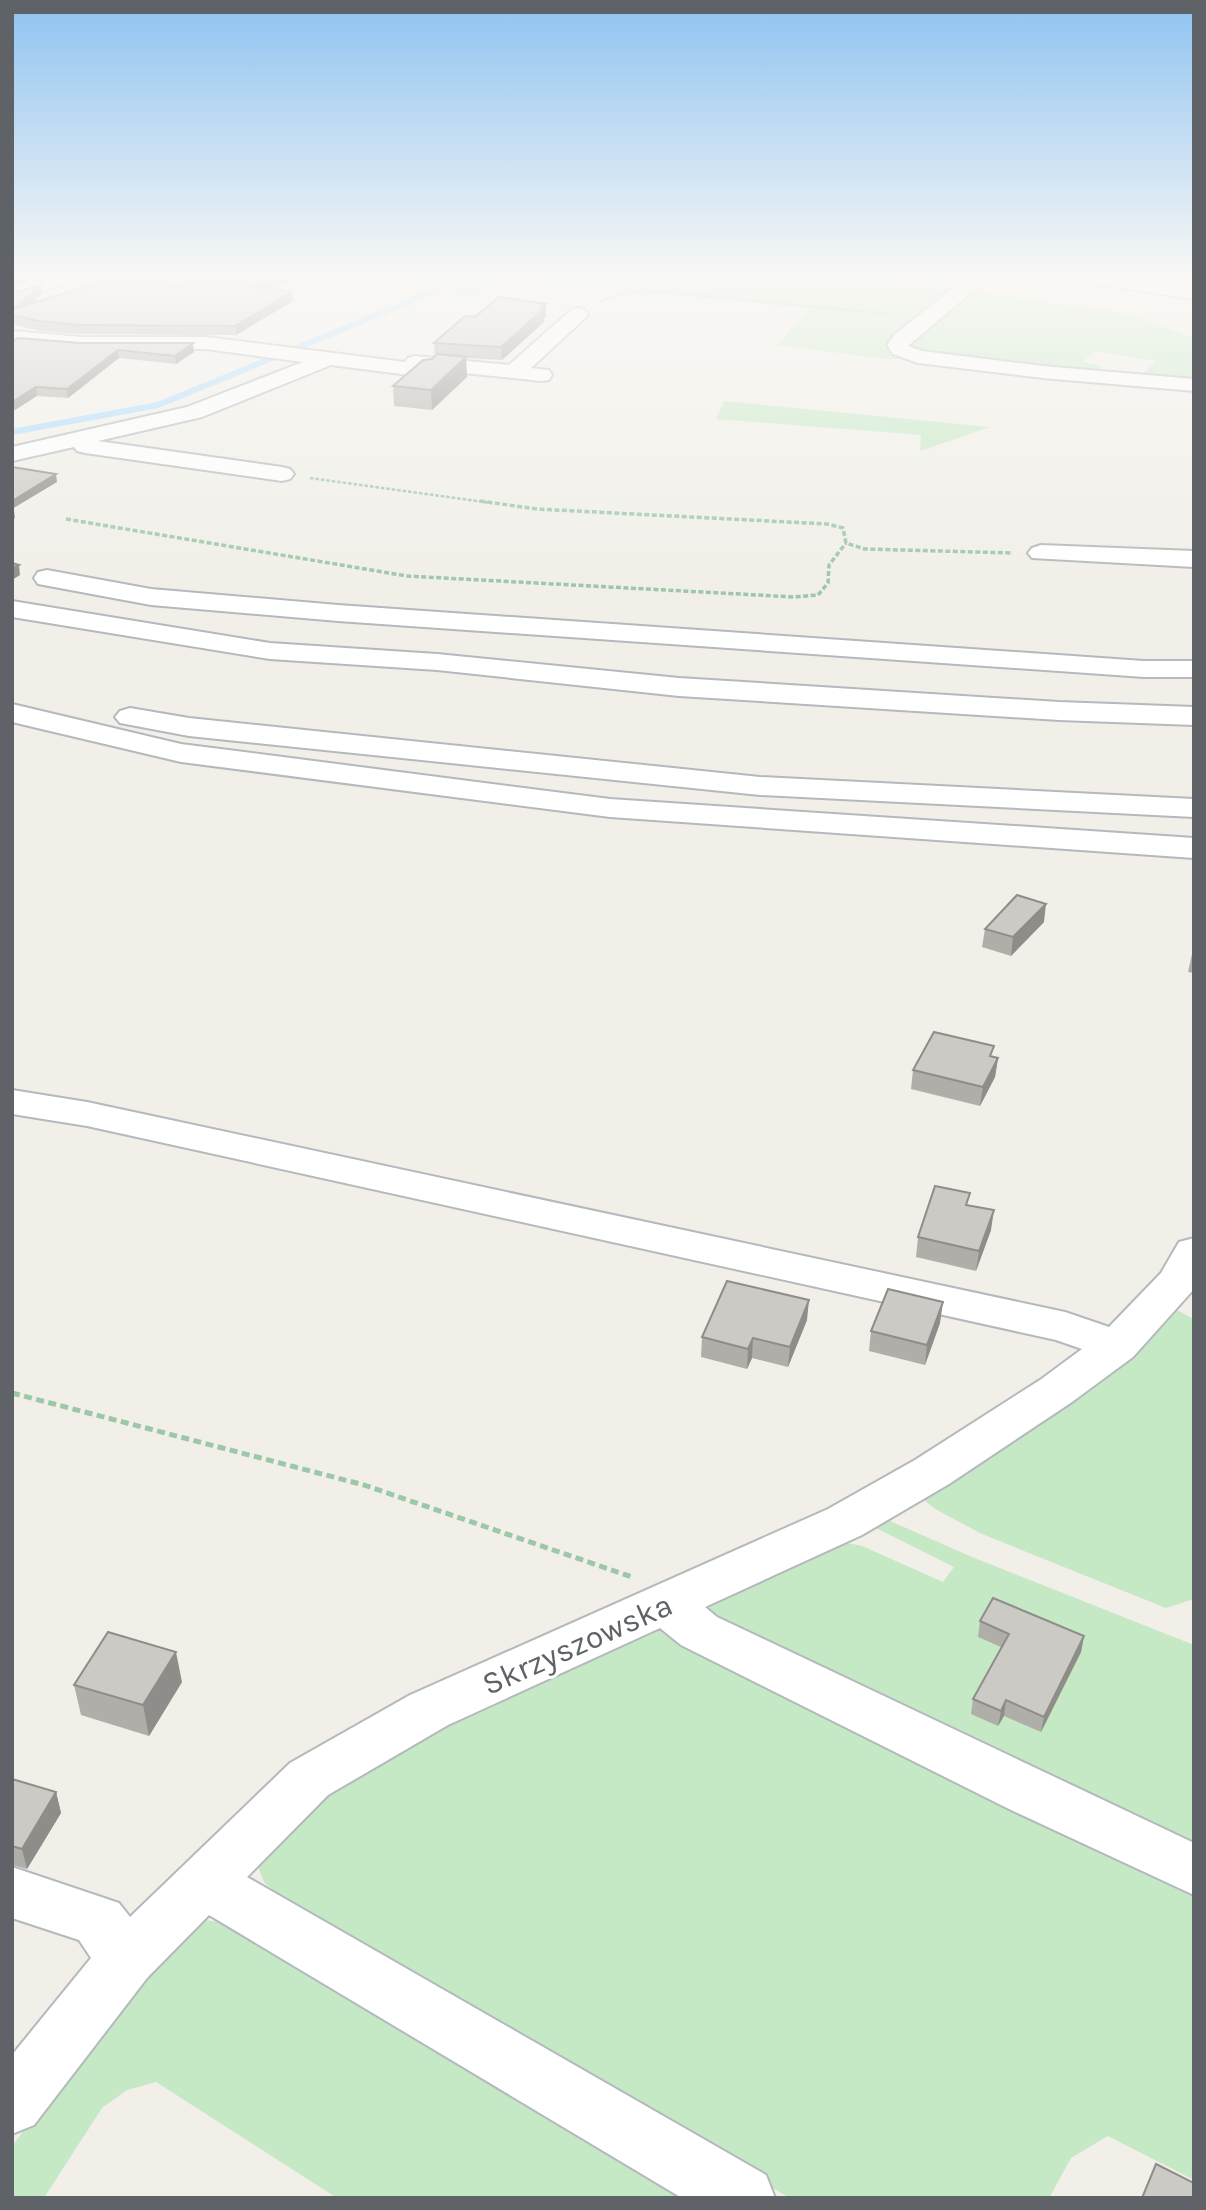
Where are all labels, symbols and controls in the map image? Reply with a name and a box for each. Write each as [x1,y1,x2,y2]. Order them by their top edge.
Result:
street label: Skrzyszowska [476,1586,678,1703]

